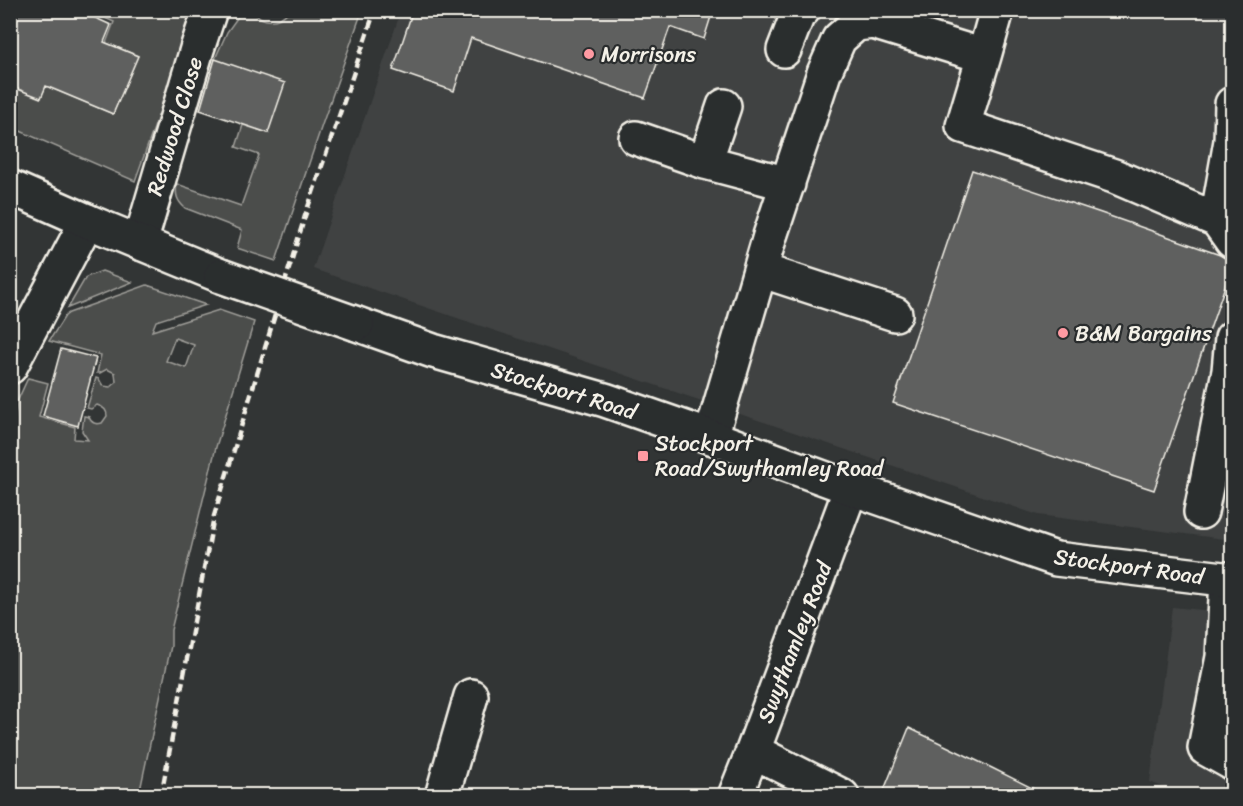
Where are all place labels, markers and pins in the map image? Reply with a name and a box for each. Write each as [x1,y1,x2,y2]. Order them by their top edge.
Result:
place label: Morrisons [601,35,697,74]
marker: Morrisons [582,47,596,61]
place label: B&M Bargains [1075,314,1213,353]
marker: B&M Bargains [1056,326,1070,340]
place label: Stockport Road/Swythamley Road [655,424,885,488]
marker: Stockport Road/Swythamley Road [636,449,650,463]

